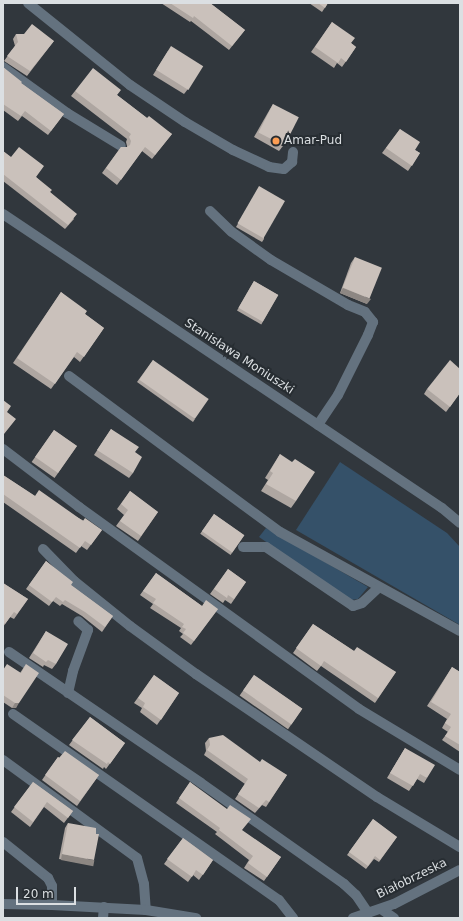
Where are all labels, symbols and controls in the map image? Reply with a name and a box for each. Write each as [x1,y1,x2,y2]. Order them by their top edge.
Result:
place label: Amar-Pud [284,134,342,148]
marker: Amar-Pud [271,136,281,146]
street label: Stanisława Moniuszki [182,316,296,398]
street label: Białobrzeska [375,856,449,902]
scale bar [18,879,78,905]
text: 20 m [23,887,54,901]

